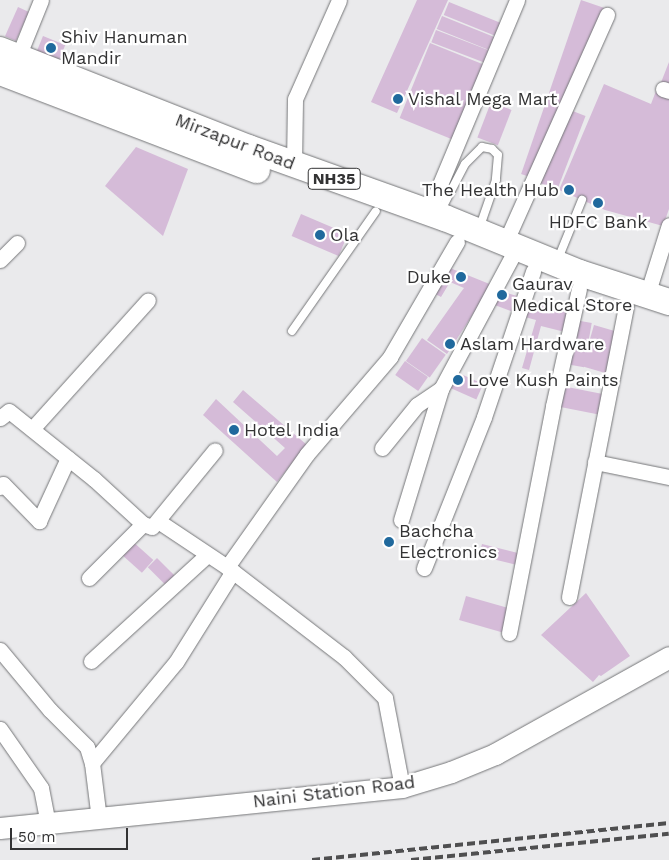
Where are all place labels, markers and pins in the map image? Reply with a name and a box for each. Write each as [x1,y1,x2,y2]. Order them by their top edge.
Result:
place label: Shiv Hanuman Mandir [61,27,188,70]
marker: Shiv Hanuman Mandir [45,42,57,54]
place label: Vishal Mega Mart [408,88,558,110]
marker: Vishal Mega Mart [392,93,404,105]
place label: The Health Hub [422,179,559,201]
marker: The Health Hub [563,184,575,196]
marker: HDFC Bank [592,197,604,209]
place label: HDFC Bank [549,211,647,233]
place label: Ola [330,224,359,246]
marker: Ola [314,229,326,241]
place label: Duke [407,266,451,288]
marker: Duke [455,271,467,283]
place label: Gaurav Medical Store [512,274,633,316]
marker: Gaurav Medical Store [496,289,508,301]
place label: Aslam Hardware [460,333,604,355]
marker: Aslam Hardware [444,338,456,350]
place label: Love Kush Paints [468,369,618,391]
marker: Love Kush Paints [452,374,464,386]
place label: Hotel India [244,419,340,441]
marker: Hotel India [228,424,240,436]
place label: Bachcha Electronics [399,521,497,564]
marker: Bachcha Electronics [383,536,395,548]

